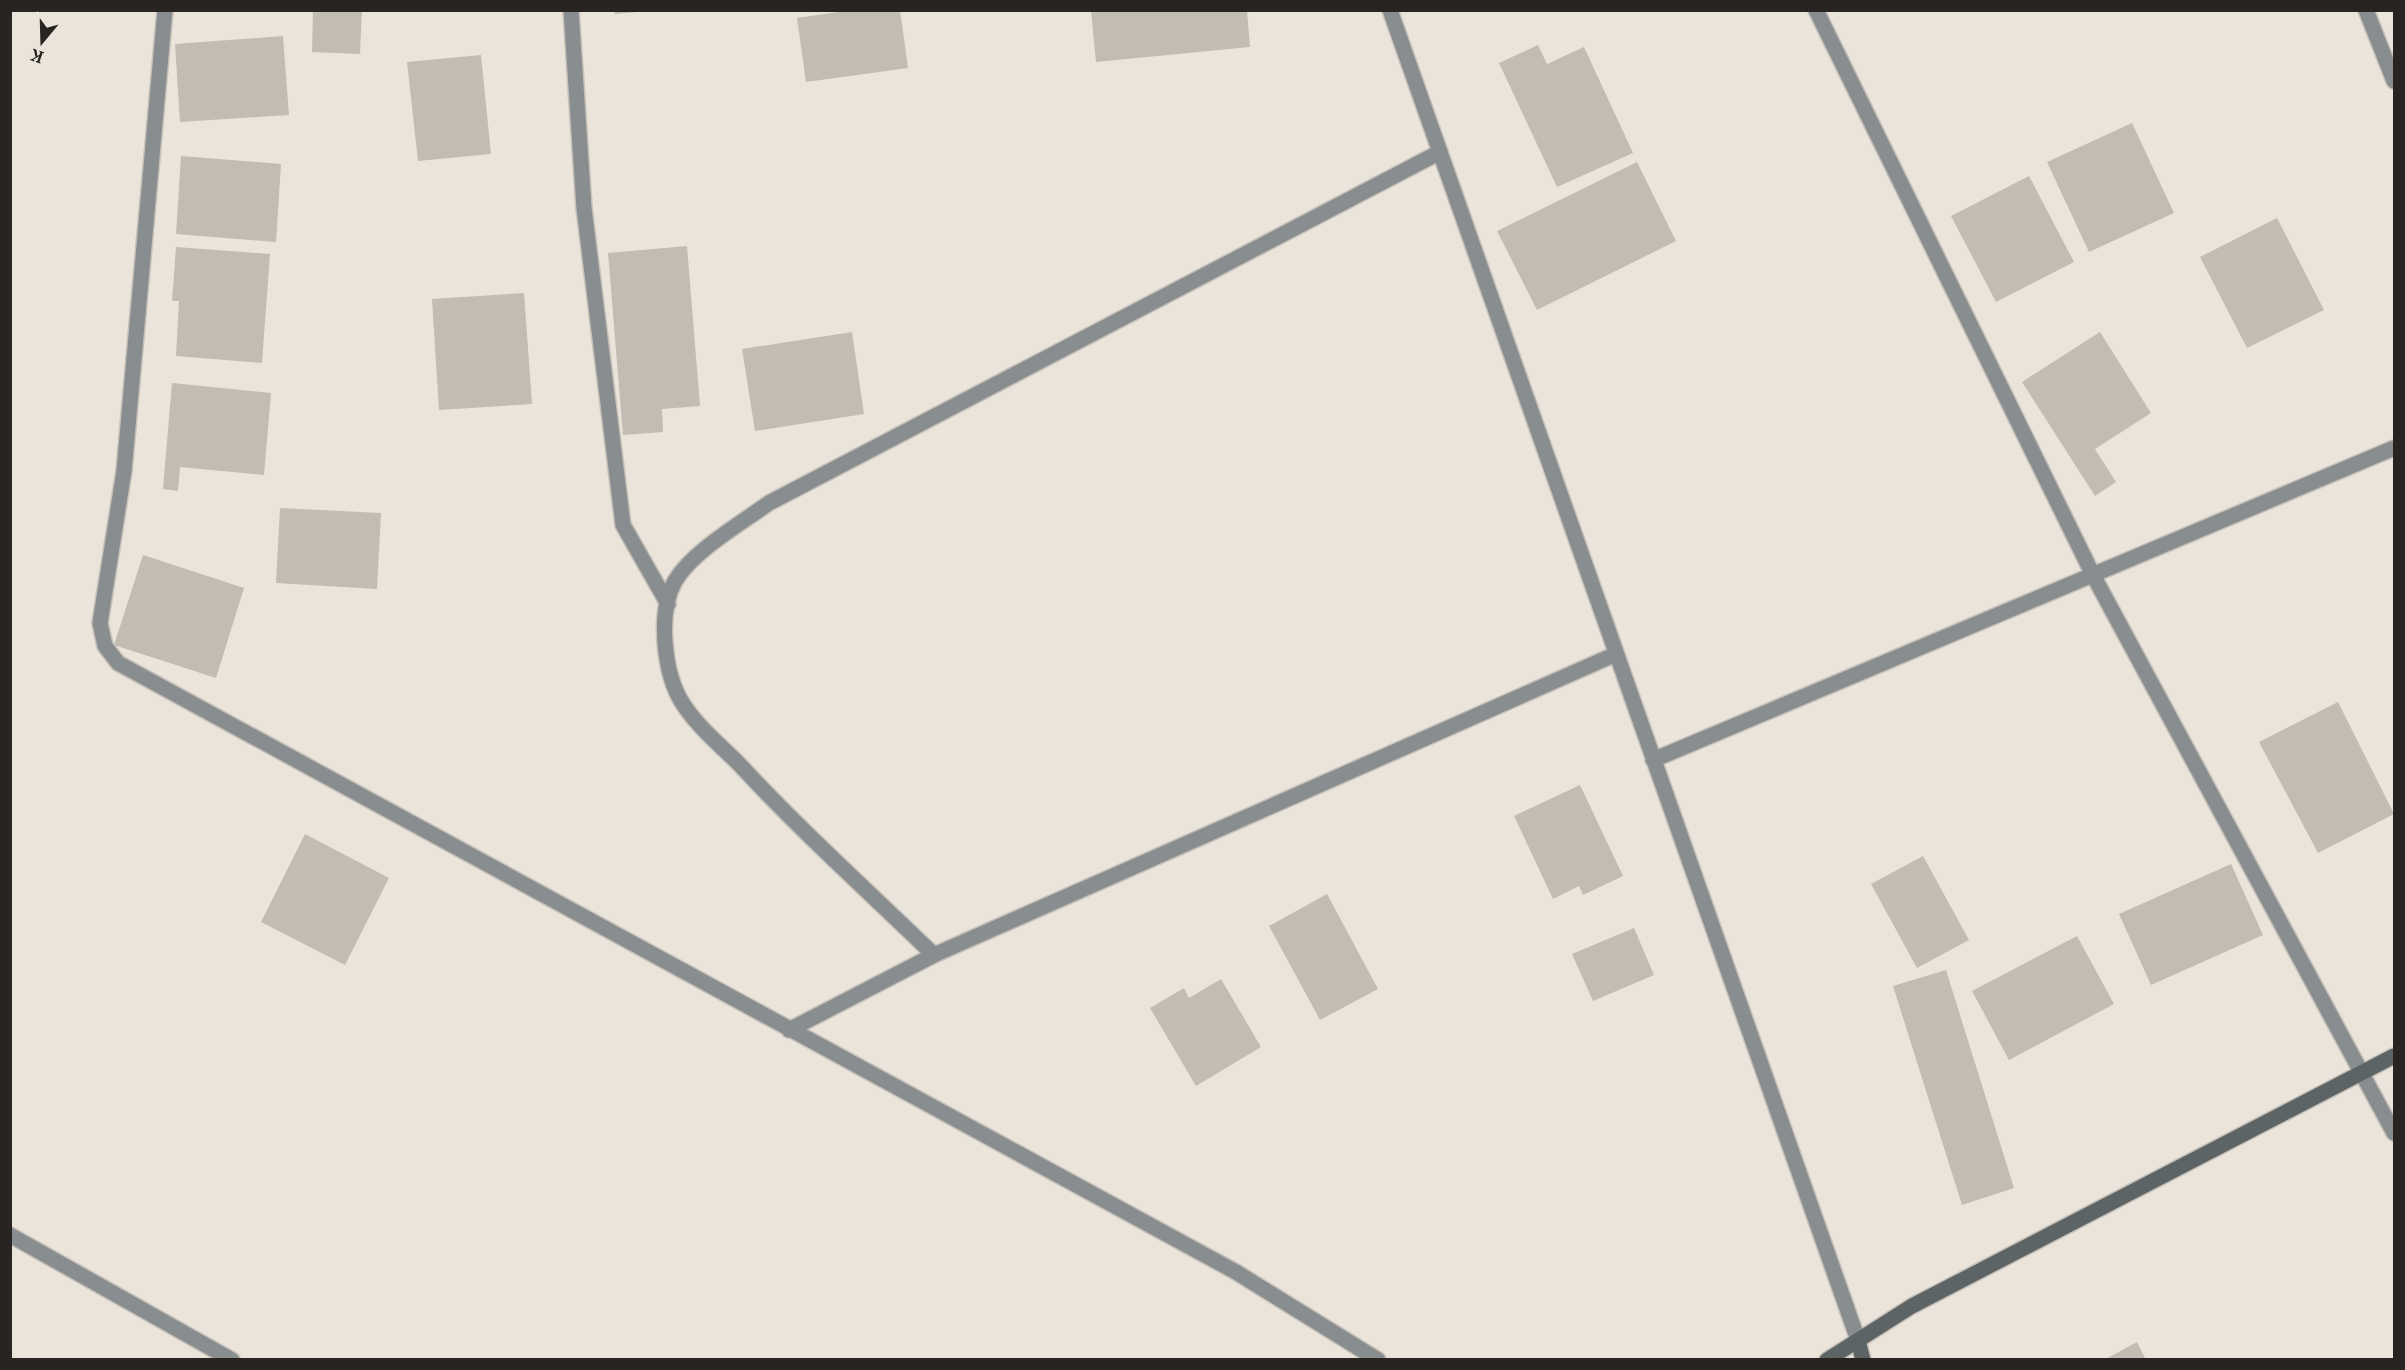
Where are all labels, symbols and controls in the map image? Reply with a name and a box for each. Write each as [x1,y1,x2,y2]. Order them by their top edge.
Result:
north arrow [12,12,72,72]
text: K [28,45,46,68]

